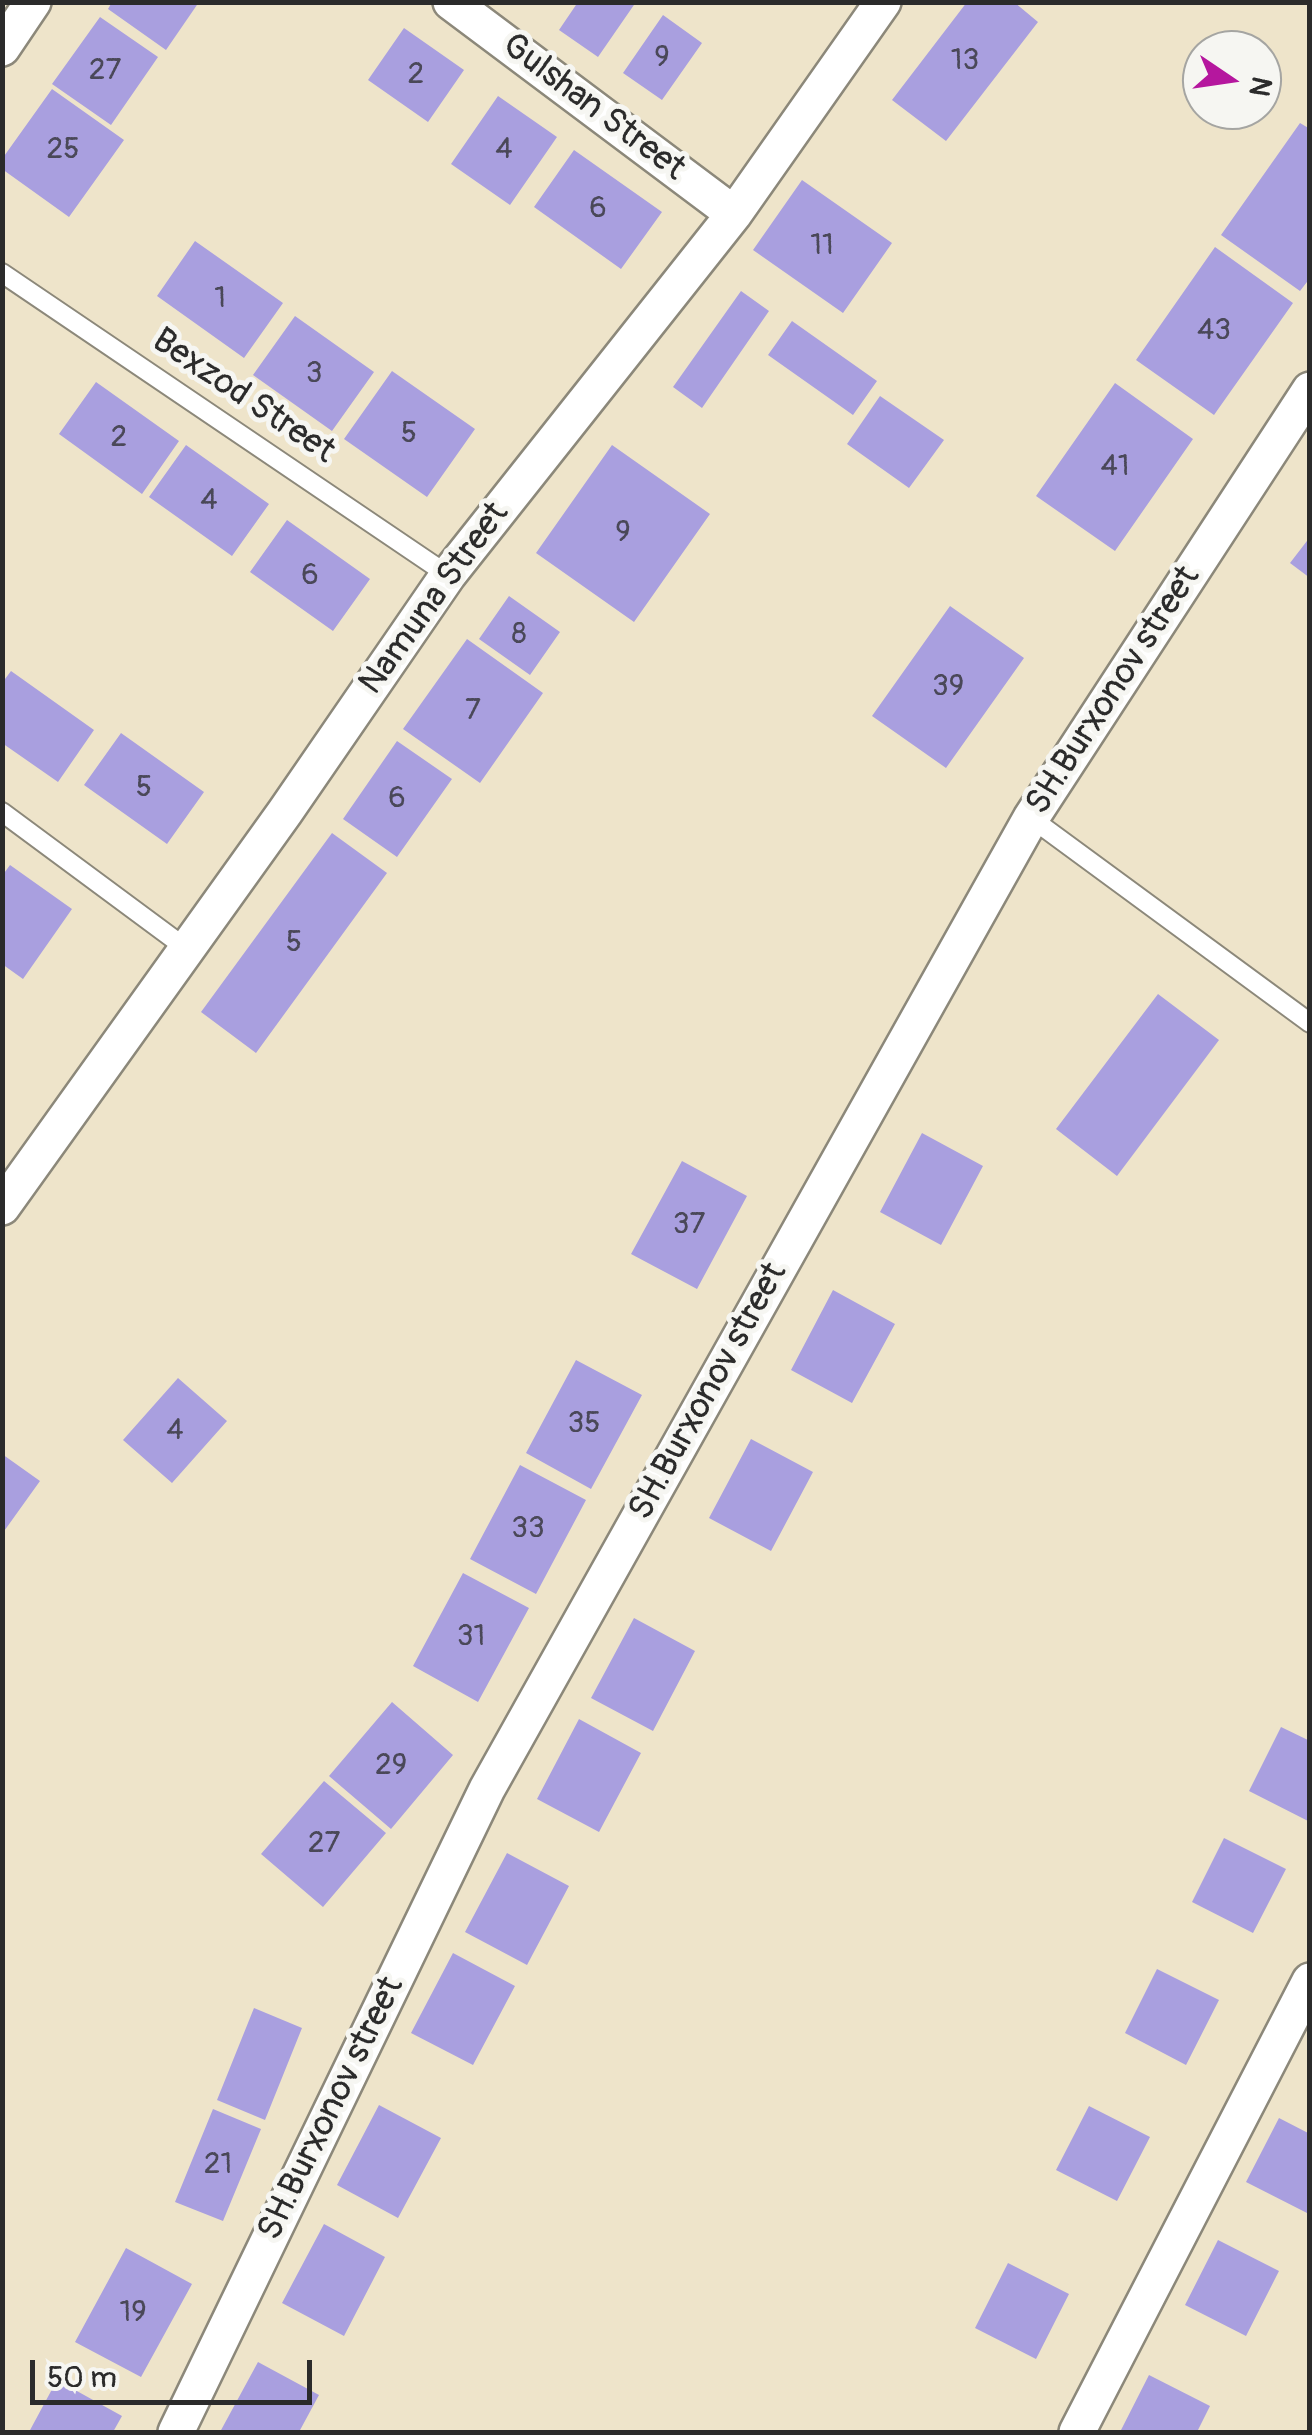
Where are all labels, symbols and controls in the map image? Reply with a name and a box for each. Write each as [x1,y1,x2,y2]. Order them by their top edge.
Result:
street label: Gulshan Street [493,25,693,191]
north arrow [1182,30,1282,130]
house number: 9 [654,40,670,76]
house number: 13 [951,43,979,79]
house number: 27 [89,53,121,89]
house number: 2 [408,57,424,93]
text: N [1241,73,1279,100]
house number: 25 [46,132,80,168]
house number: 4 [495,132,513,168]
house number: 6 [589,191,607,227]
house number: 11 [810,228,834,264]
house number: 1 [214,281,226,317]
house number: 43 [1197,313,1231,349]
street label: Bexzod Street [144,321,342,473]
house number: 3 [306,356,322,392]
house number: 5 [401,416,417,452]
house number: 2 [111,420,127,456]
house number: 41 [1100,449,1130,485]
house number: 4 [200,483,218,519]
street label: Namuna Street [351,495,519,703]
house number: 9 [615,515,631,551]
house number: 6 [301,558,319,594]
street label: SH.Burxonov street [1018,559,1210,823]
house number: 8 [511,617,527,653]
house number: 39 [932,669,964,705]
house number: 7 [465,693,481,729]
house number: 5 [136,770,152,806]
house number: 6 [388,781,406,817]
house number: 5 [286,925,302,961]
house number: 37 [673,1207,705,1243]
street label: SH.Burxonov street [621,1256,797,1528]
house number: 35 [568,1406,600,1442]
house number: 4 [166,1413,184,1449]
house number: 33 [511,1511,545,1547]
house number: 31 [457,1619,485,1655]
house number: 29 [375,1748,407,1784]
house number: 27 [308,1826,340,1862]
street label: SH.Burxonov street [250,1970,414,2248]
house number: 21 [204,2147,232,2183]
house number: 19 [119,2295,147,2331]
scale bar [35,2340,318,2402]
text: 50 m [47,2359,117,2396]

